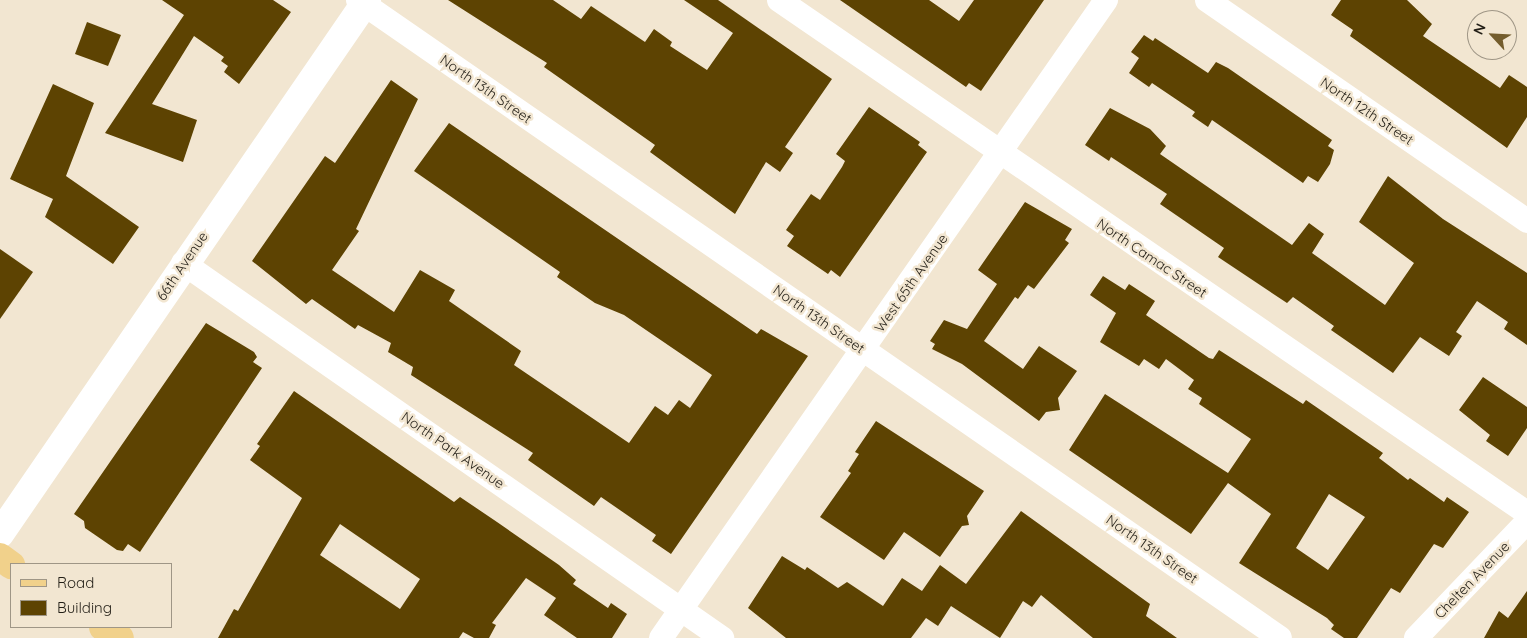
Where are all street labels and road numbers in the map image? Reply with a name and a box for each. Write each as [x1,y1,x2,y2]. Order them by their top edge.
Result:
street label: North 13th Street [437,51,535,127]
street label: North 12th Street [1317,74,1417,148]
street label: North Camac Street [1094,215,1210,301]
street label: 66th Avenue [153,228,211,304]
street label: West 65th Avenue [871,231,951,335]
street label: North 13th Street [770,281,868,357]
street label: North Park Avenue [398,408,508,492]
street label: North 13th Street [1103,511,1201,587]
street label: Chelten Avenue [1431,538,1513,622]

